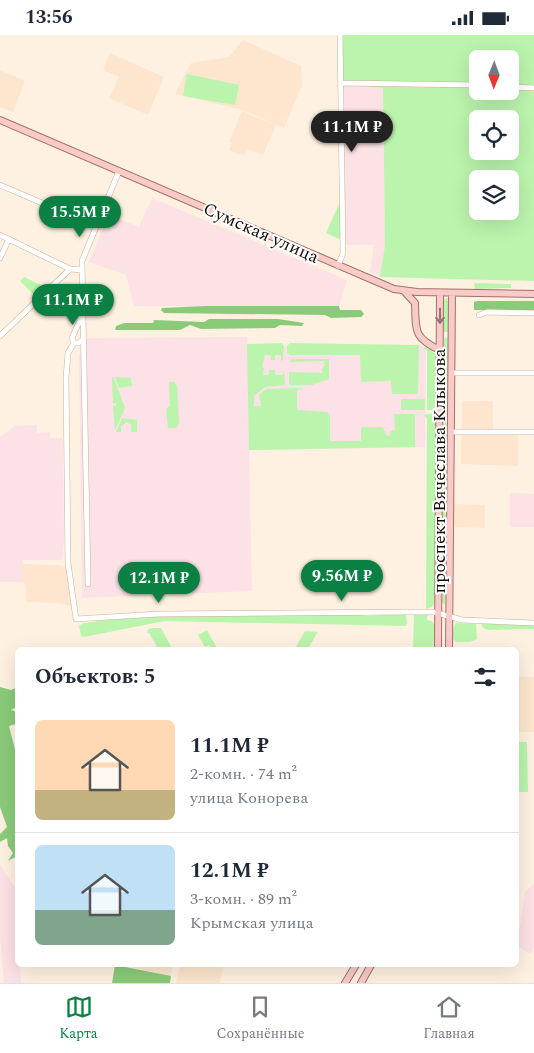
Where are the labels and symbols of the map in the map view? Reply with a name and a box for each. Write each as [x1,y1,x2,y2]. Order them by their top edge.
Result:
north arrow [469,50,519,100]
pin: 11.1M ₽ [306,111,398,153]
pin: 15.5M ₽ [34,195,126,238]
street label: Сумская улица [199,195,323,271]
pin: 11.1M ₽ [27,283,119,326]
one-way arrow [435,308,445,324]
street label: проспект Вячеслава Клыкова [426,348,453,594]
pin: 9.56M ₽ [296,559,388,602]
pin: 12.1M ₽ [113,561,205,604]

